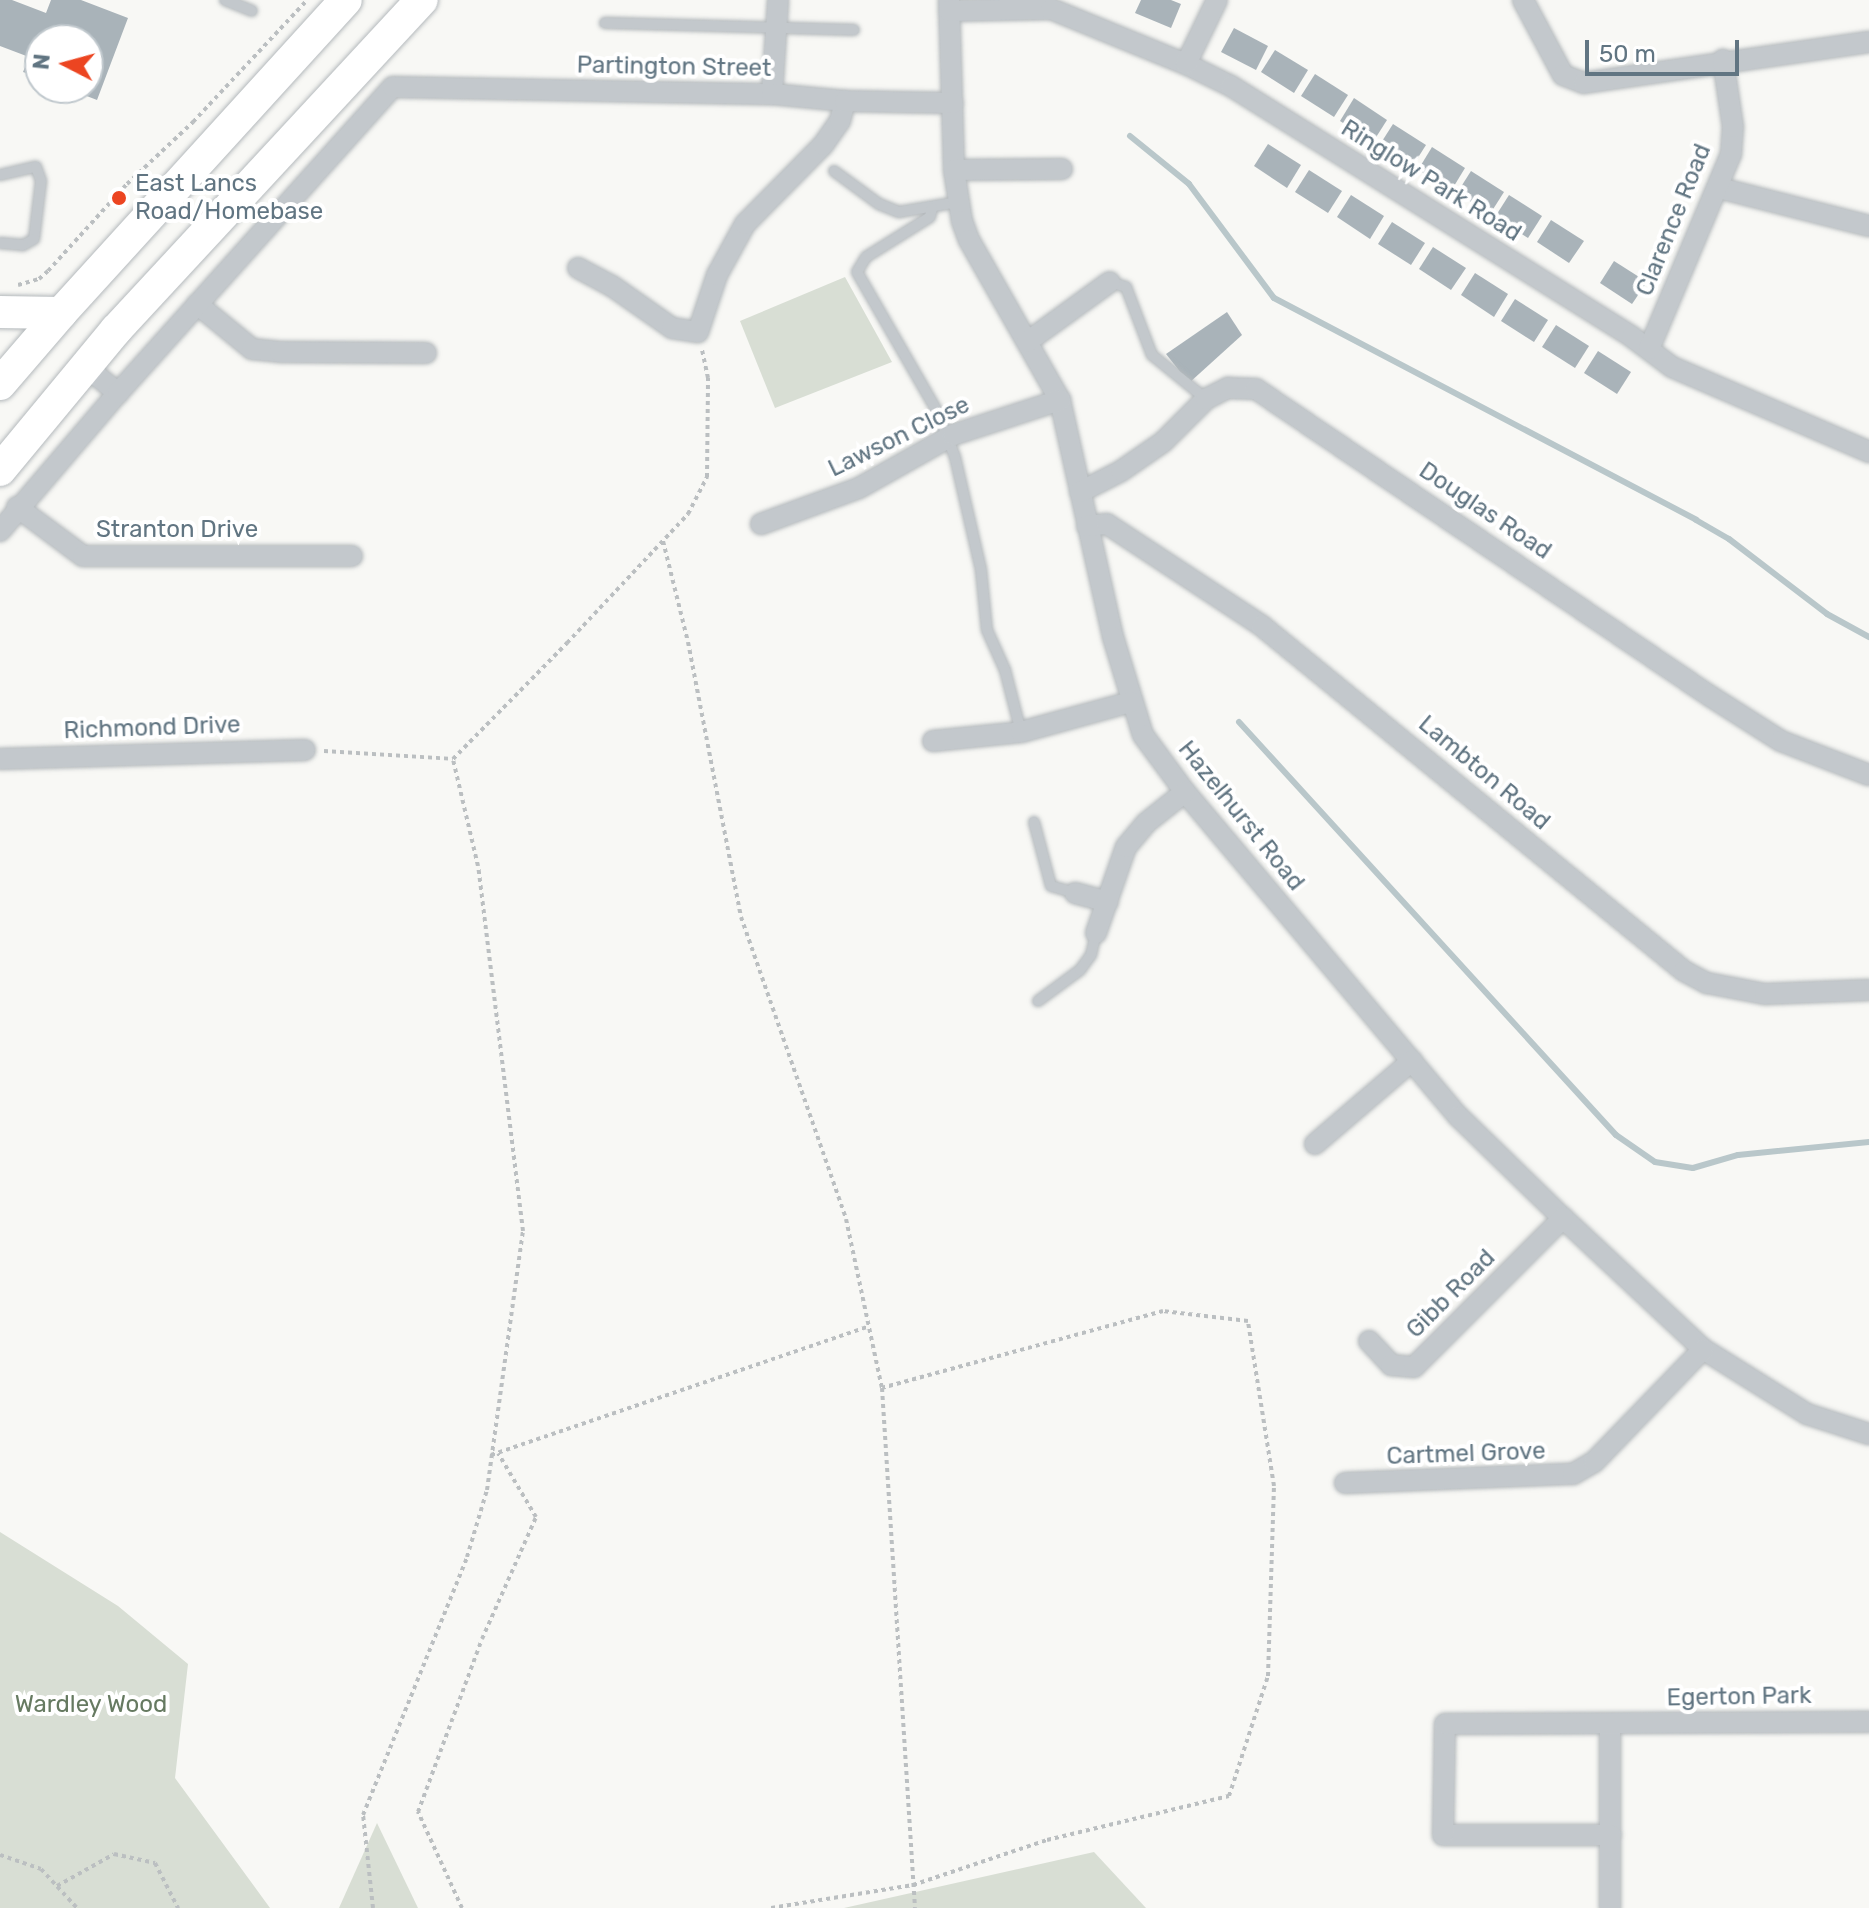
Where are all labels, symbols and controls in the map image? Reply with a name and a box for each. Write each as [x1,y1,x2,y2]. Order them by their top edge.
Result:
north arrow [24,24,104,104]
scale bar [1589,24,1743,74]
text: 50 m [1599,40,1656,68]
street label: Partington Street [576,51,772,83]
text: N [27,52,56,71]
street label: Ringlow Park Road [1335,114,1527,248]
street label: Clarence Road [1630,140,1718,300]
place label: East Lancs Road/Homebase [135,170,323,226]
marker: East Lancs Road/Homebase [110,189,128,207]
street label: Lawson Close [824,390,974,484]
street label: Douglas Road [1413,456,1557,566]
street label: Stranton Drive [96,516,258,544]
street label: Lambton Road [1412,710,1556,836]
street label: Richmond Drive [63,711,241,745]
street label: Hazelhurst Road [1172,735,1310,897]
street label: Gibb Road [1401,1244,1501,1344]
street label: Cartmel Grove [1386,1437,1546,1471]
street label: Egerton Park [1666,1681,1812,1713]
park label: Wardley Wood [14,1691,168,1719]

